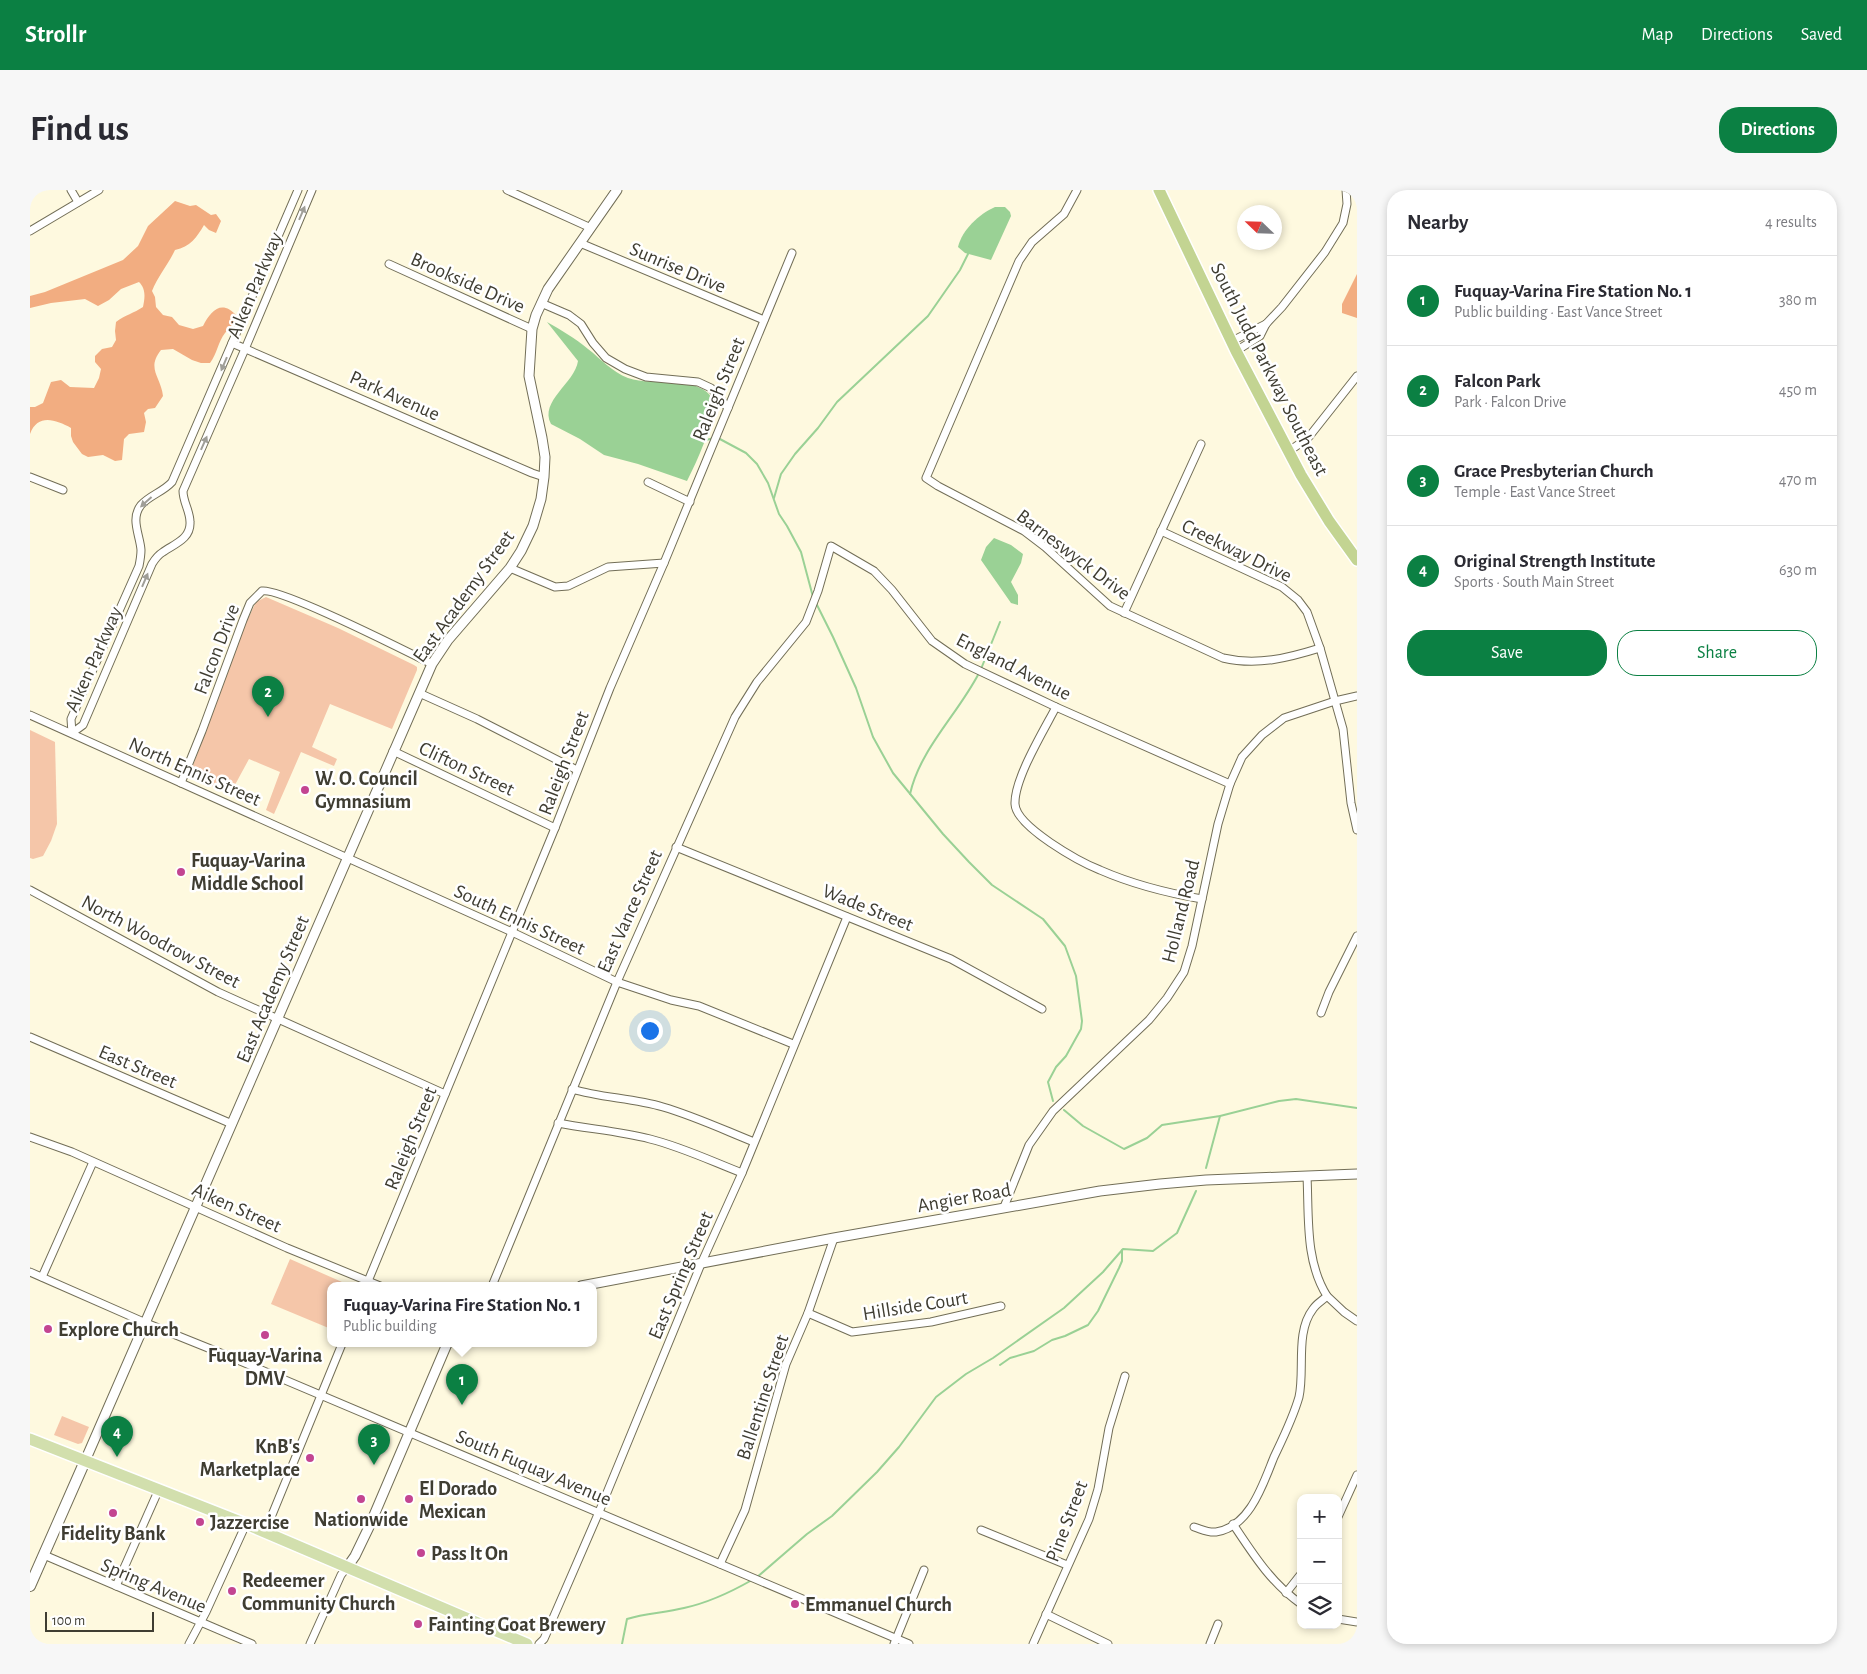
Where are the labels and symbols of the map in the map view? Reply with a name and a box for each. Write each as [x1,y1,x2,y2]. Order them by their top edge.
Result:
north arrow [1237,205,1282,250]
one-way arrow [299,206,307,220]
street label: Aiken Parkway [224,229,286,341]
street label: Sunrise Drive [627,239,729,297]
street label: Brookside Drive [408,249,528,317]
street label: South Judd Parkway Southeast [1207,260,1332,480]
street label: Raleigh Street [689,334,749,444]
one-way arrow [219,357,227,371]
street label: Park Avenue [347,367,443,425]
one-way arrow [201,436,209,450]
one-way arrow [140,496,153,507]
street label: Barneswyck Drive [1013,506,1134,604]
street label: Creekway Drive [1178,516,1295,586]
street label: East Academy Street [409,526,519,666]
one-way arrow [141,572,149,587]
street label: Falcon Drive [191,602,243,697]
street label: Aiken Parkway [62,603,126,715]
street label: England Avenue [953,629,1074,704]
pin: 2 [252,676,284,717]
street label: Raleigh Street [535,708,593,818]
street label: North Ennis Street [126,734,264,810]
street label: Clifton Street [416,738,518,800]
place label: W. O. Council Gymnasium [315,769,418,812]
marker: W. O. Council Gymnasium [299,784,311,796]
street label: East Vance Street [594,846,666,976]
place label: Fuquay-Varina Middle School [191,851,306,894]
street label: Holland Road [1158,858,1203,965]
marker: Fuquay-Varina Middle School [175,866,187,878]
street label: South Ennis Street [451,881,589,959]
street label: Wade Street [819,881,916,935]
street label: North Woodrow Street [78,892,244,992]
street label: East Academy Street [233,912,313,1066]
your location [637,1018,663,1044]
street label: East Street [96,1042,180,1093]
street label: Raleigh Street [381,1083,441,1193]
street label: Aiken Street [189,1179,285,1237]
street label: Angier Road [916,1180,1013,1216]
street label: East Spring Street [645,1208,717,1342]
street label: Hillside Court [861,1288,970,1324]
place label: Explore Church [58,1320,179,1340]
marker: Explore Church [42,1323,54,1335]
marker: Fuquay-Varina DMV [259,1329,271,1341]
street label: Ballentine Street [733,1332,793,1462]
place label: Fuquay-Varina DMV [208,1346,323,1389]
pin: 1 [446,1364,478,1405]
pin: 4 [101,1416,133,1457]
pin: 3 [358,1424,390,1465]
street label: South Fuquay Avenue [453,1426,614,1510]
place label: KnB's Marketplace [200,1437,300,1480]
marker: KnB's Marketplace [304,1452,316,1464]
street label: Pine Street [1042,1477,1092,1565]
place label: El Dorado Mexican [419,1479,497,1522]
marker: Nationwide [355,1493,367,1505]
marker: El Dorado Mexican [403,1493,415,1505]
marker: Fidelity Bank [107,1507,119,1519]
place label: Nationwide [314,1510,408,1530]
place label: Jazzercise [210,1513,289,1533]
marker: Jazzercise [194,1516,206,1528]
place label: Fidelity Bank [61,1524,166,1544]
place label: Pass It On [431,1544,508,1564]
marker: Pass It On [415,1547,427,1559]
street label: Spring Avenue [98,1555,209,1617]
place label: Redeemer Community Church [242,1571,395,1614]
marker: Redeemer Community Church [226,1585,238,1597]
place label: Emmanuel Church [805,1595,952,1615]
marker: Emmanuel Church [789,1598,801,1610]
scale bar [45,1609,154,1632]
place label: Fainting Goat Brewery [428,1615,606,1635]
marker: Fainting Goat Brewery [412,1618,424,1630]

